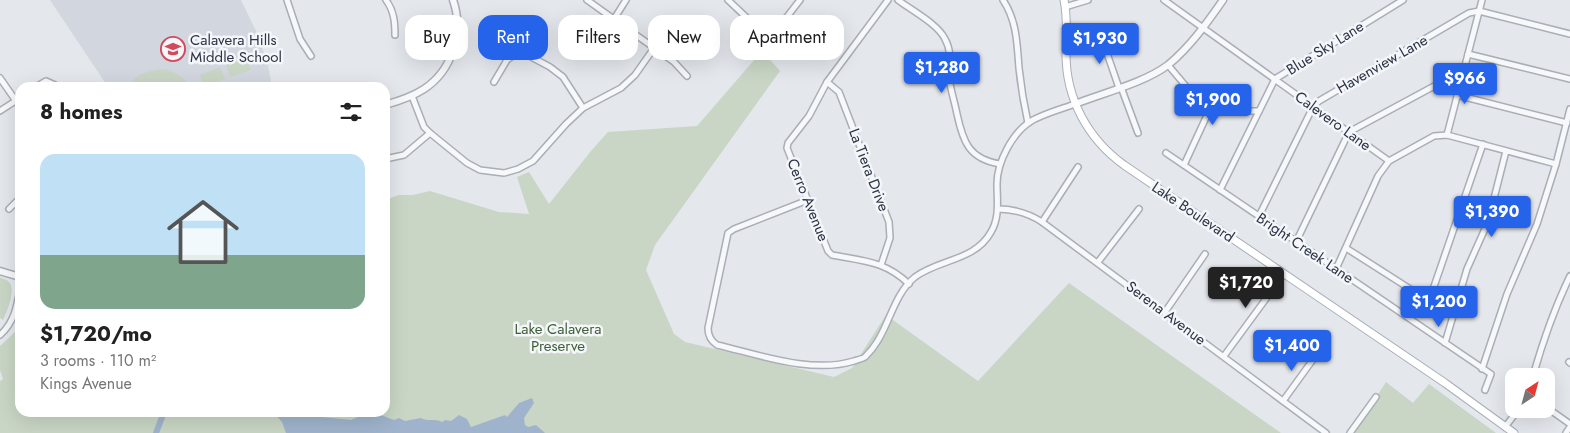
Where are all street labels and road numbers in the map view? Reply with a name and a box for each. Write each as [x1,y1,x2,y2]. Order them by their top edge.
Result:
street label: Blue Sky Lane [1282,15,1368,81]
street label: Havenview Lane [1332,29,1432,99]
street label: Calevero Lane [1290,86,1376,156]
street label: La Tiera Drive [843,125,895,215]
street label: Cerro Avenue [781,155,835,245]
street label: Lake Boulevard [1147,176,1239,248]
street label: Bright Creek Lane [1252,207,1358,289]
street label: Serena Avenue [1121,276,1211,351]

